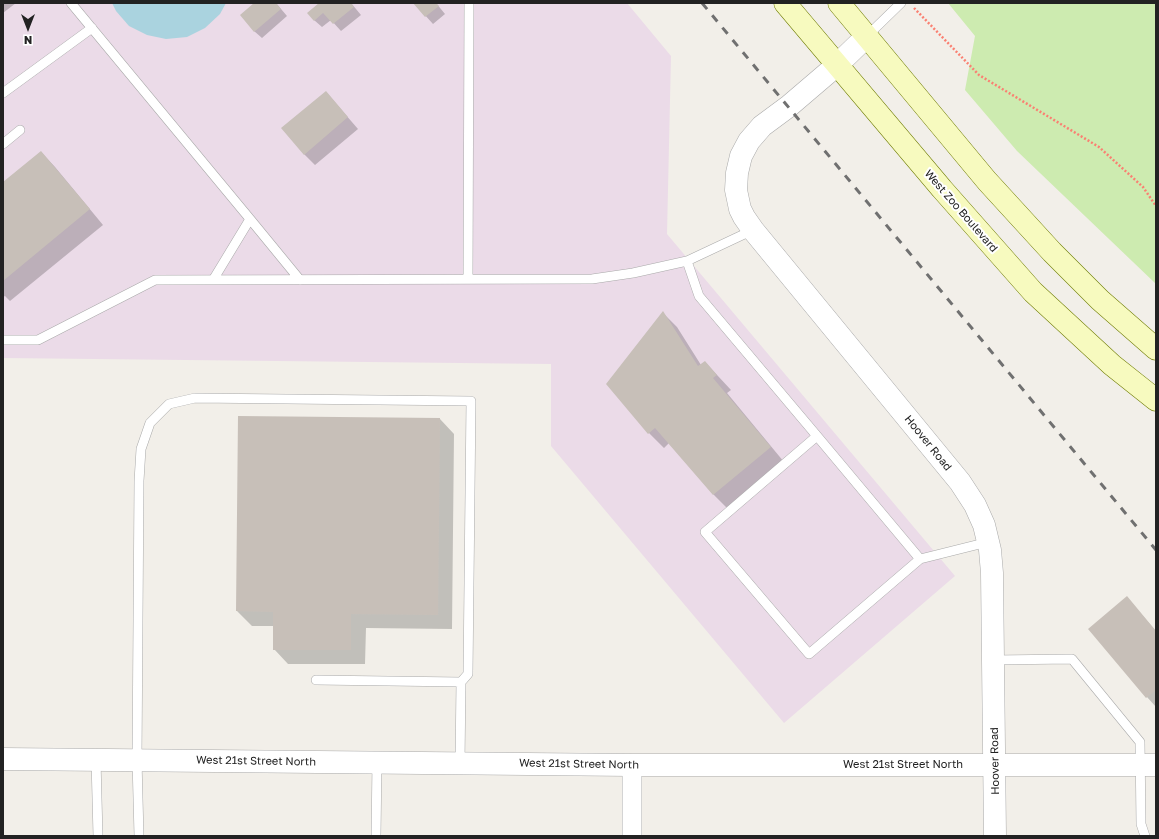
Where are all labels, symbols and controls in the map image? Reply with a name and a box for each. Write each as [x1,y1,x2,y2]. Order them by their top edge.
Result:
north arrow [8,8,48,48]
text: N [24,34,32,47]
street label: West Zoo Boulevard [922,167,1000,255]
street label: Hoover Road [902,413,954,473]
street label: Hoover Road [988,727,1002,795]
street label: West 21st Street North [196,753,316,769]
street label: West 21st Street North [519,756,639,772]
street label: West 21st Street North [843,758,963,772]

